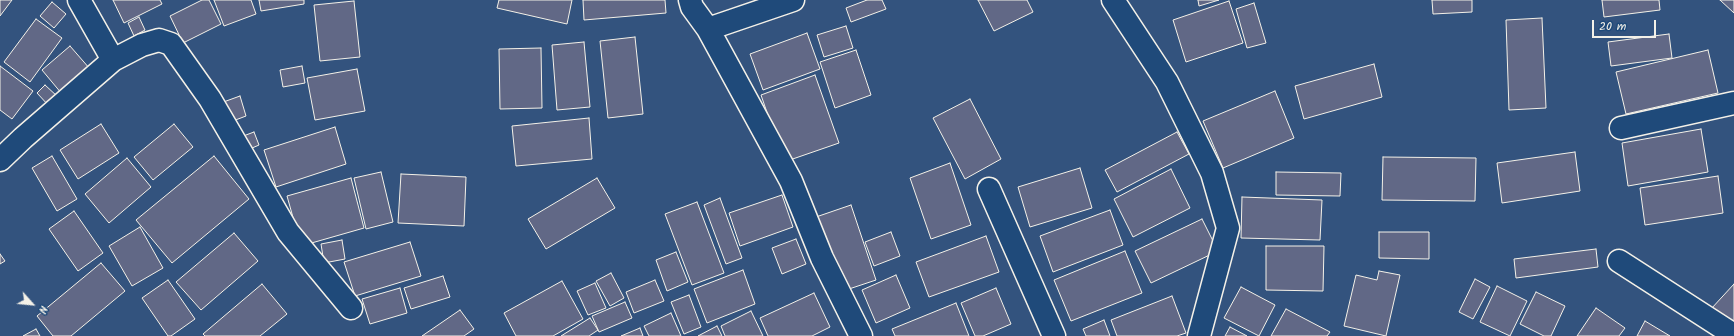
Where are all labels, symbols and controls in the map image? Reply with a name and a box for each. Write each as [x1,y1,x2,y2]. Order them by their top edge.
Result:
scale bar [1594,12,1658,38]
text: 20 m [1599,17,1626,36]
north arrow [12,284,52,324]
text: N [33,302,52,317]

